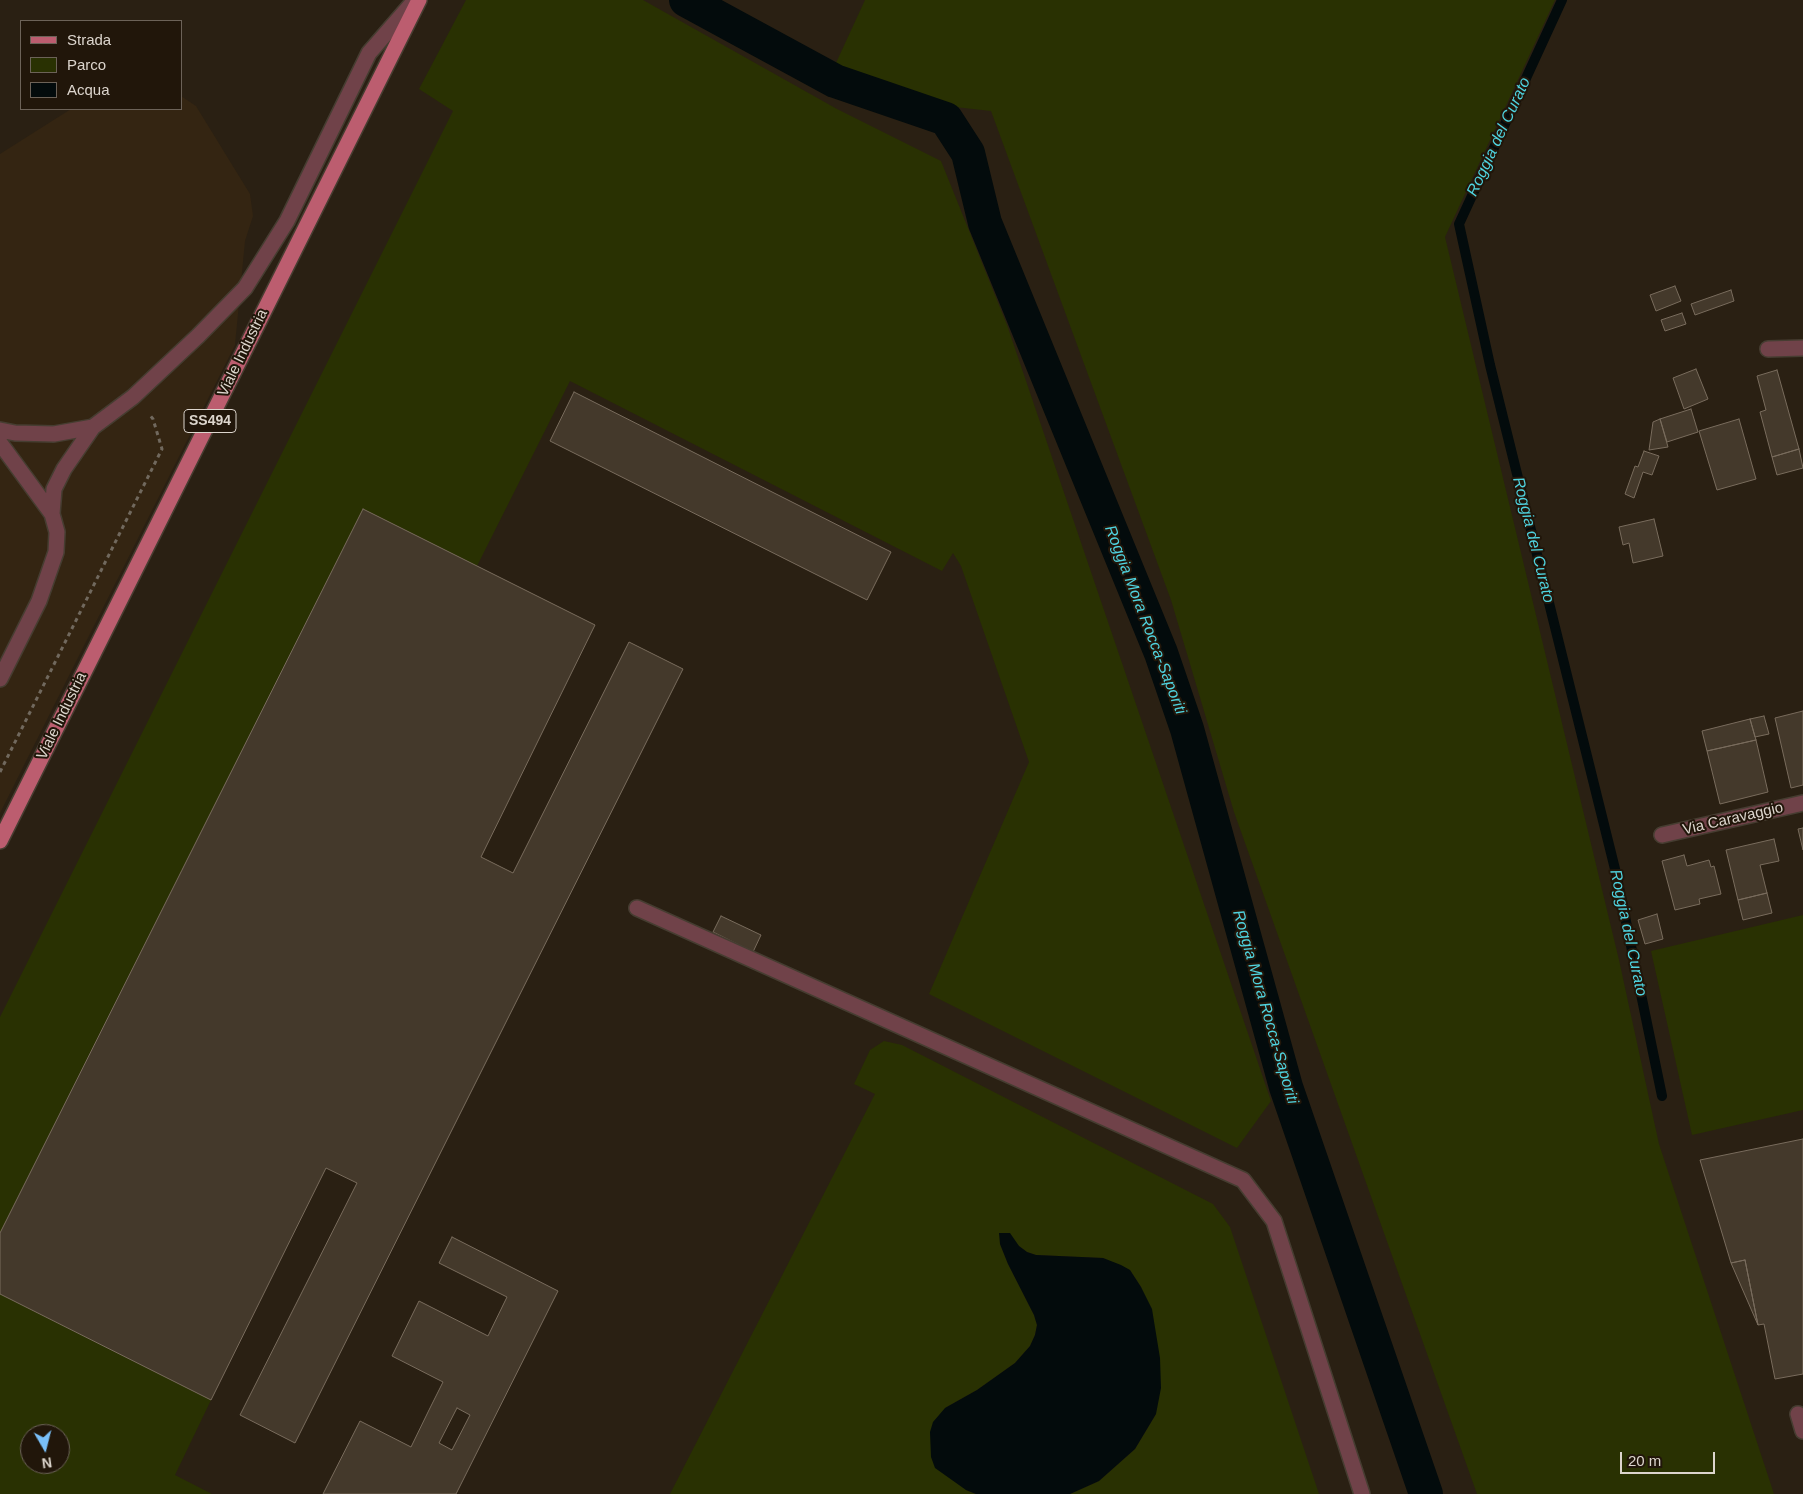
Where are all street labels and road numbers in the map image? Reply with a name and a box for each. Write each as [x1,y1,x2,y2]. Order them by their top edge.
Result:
street label: Viale Industria [214,306,272,400]
road number: SS494 [184,410,236,432]
street label: Viale Industria [33,669,91,763]
street label: Via Caravaggio [1681,799,1785,839]

